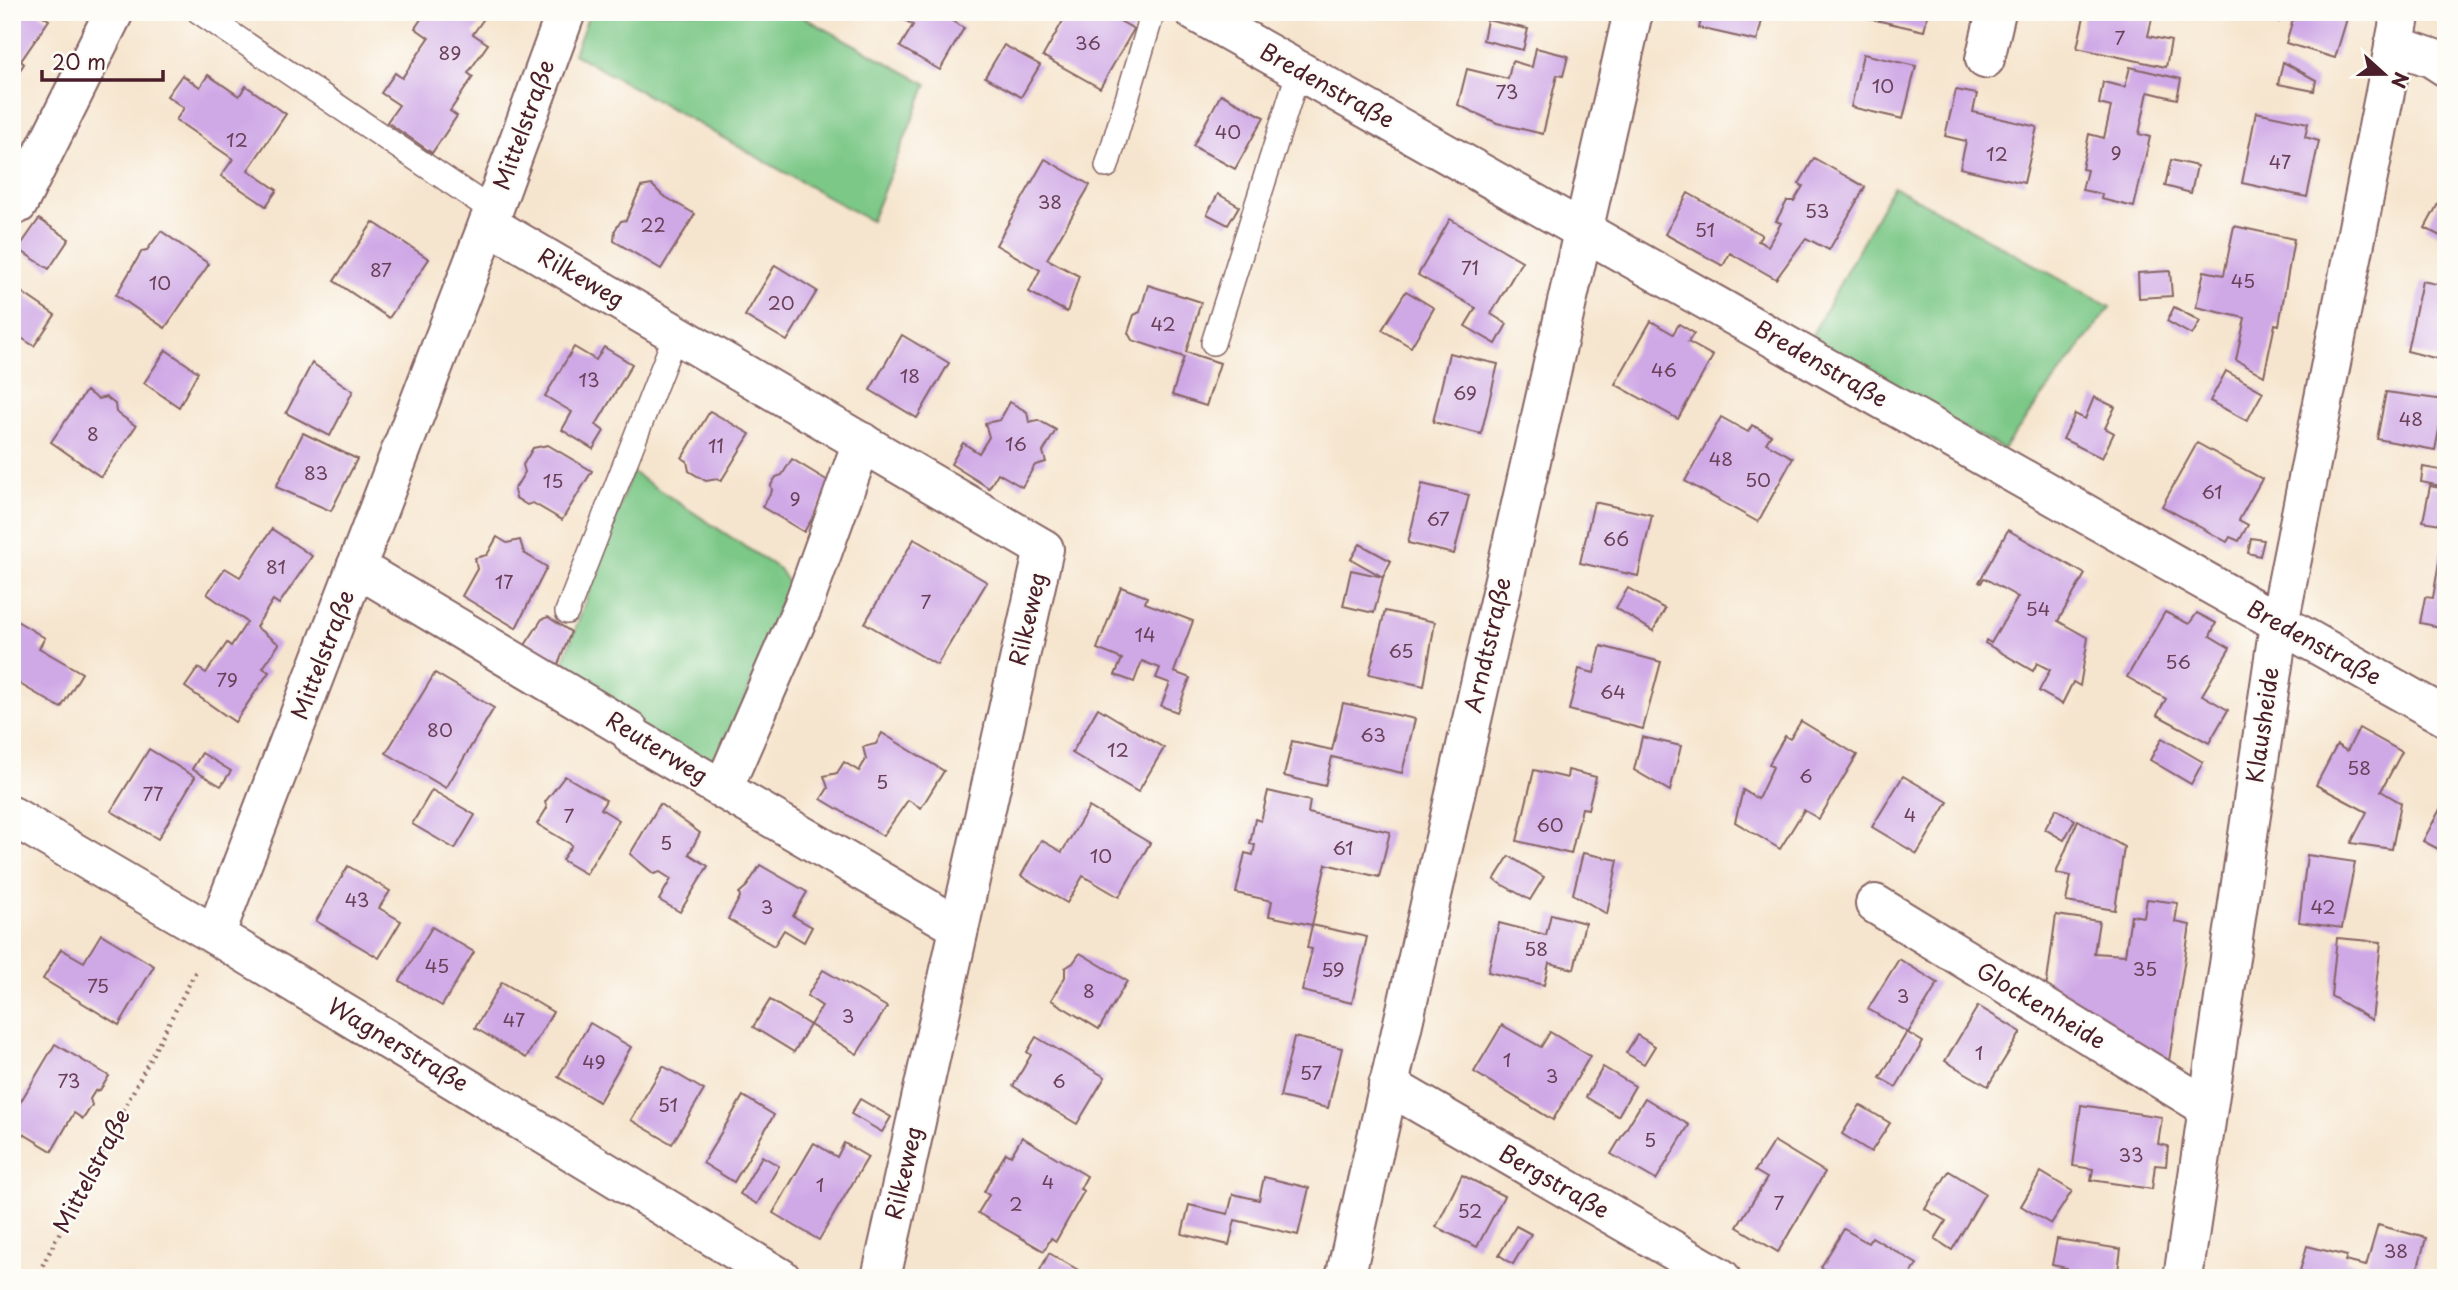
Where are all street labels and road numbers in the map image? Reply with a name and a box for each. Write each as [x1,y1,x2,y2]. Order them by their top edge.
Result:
street label: Bredenstraße [1254,33,1401,136]
street label: Mittelstraße [483,54,562,195]
street label: Rilkeweg [532,238,632,316]
street label: Bredenstraße [1748,310,1895,415]
street label: Rilkeweg [999,568,1054,669]
street label: Arndtstraße [1454,573,1519,716]
street label: Mittelstraße [281,585,362,724]
street label: Bredenstraße [2241,590,2388,693]
street label: Klausheide [2236,665,2287,785]
street label: Reuterweg [600,701,716,792]
street label: Glockenheide [1970,952,2113,1057]
street label: Wagnerstraße [322,988,476,1100]
street label: Mittelstraße [43,1102,138,1239]
street label: Rilkeweg [875,1122,930,1223]
street label: Bergstraße [1493,1135,1617,1226]

